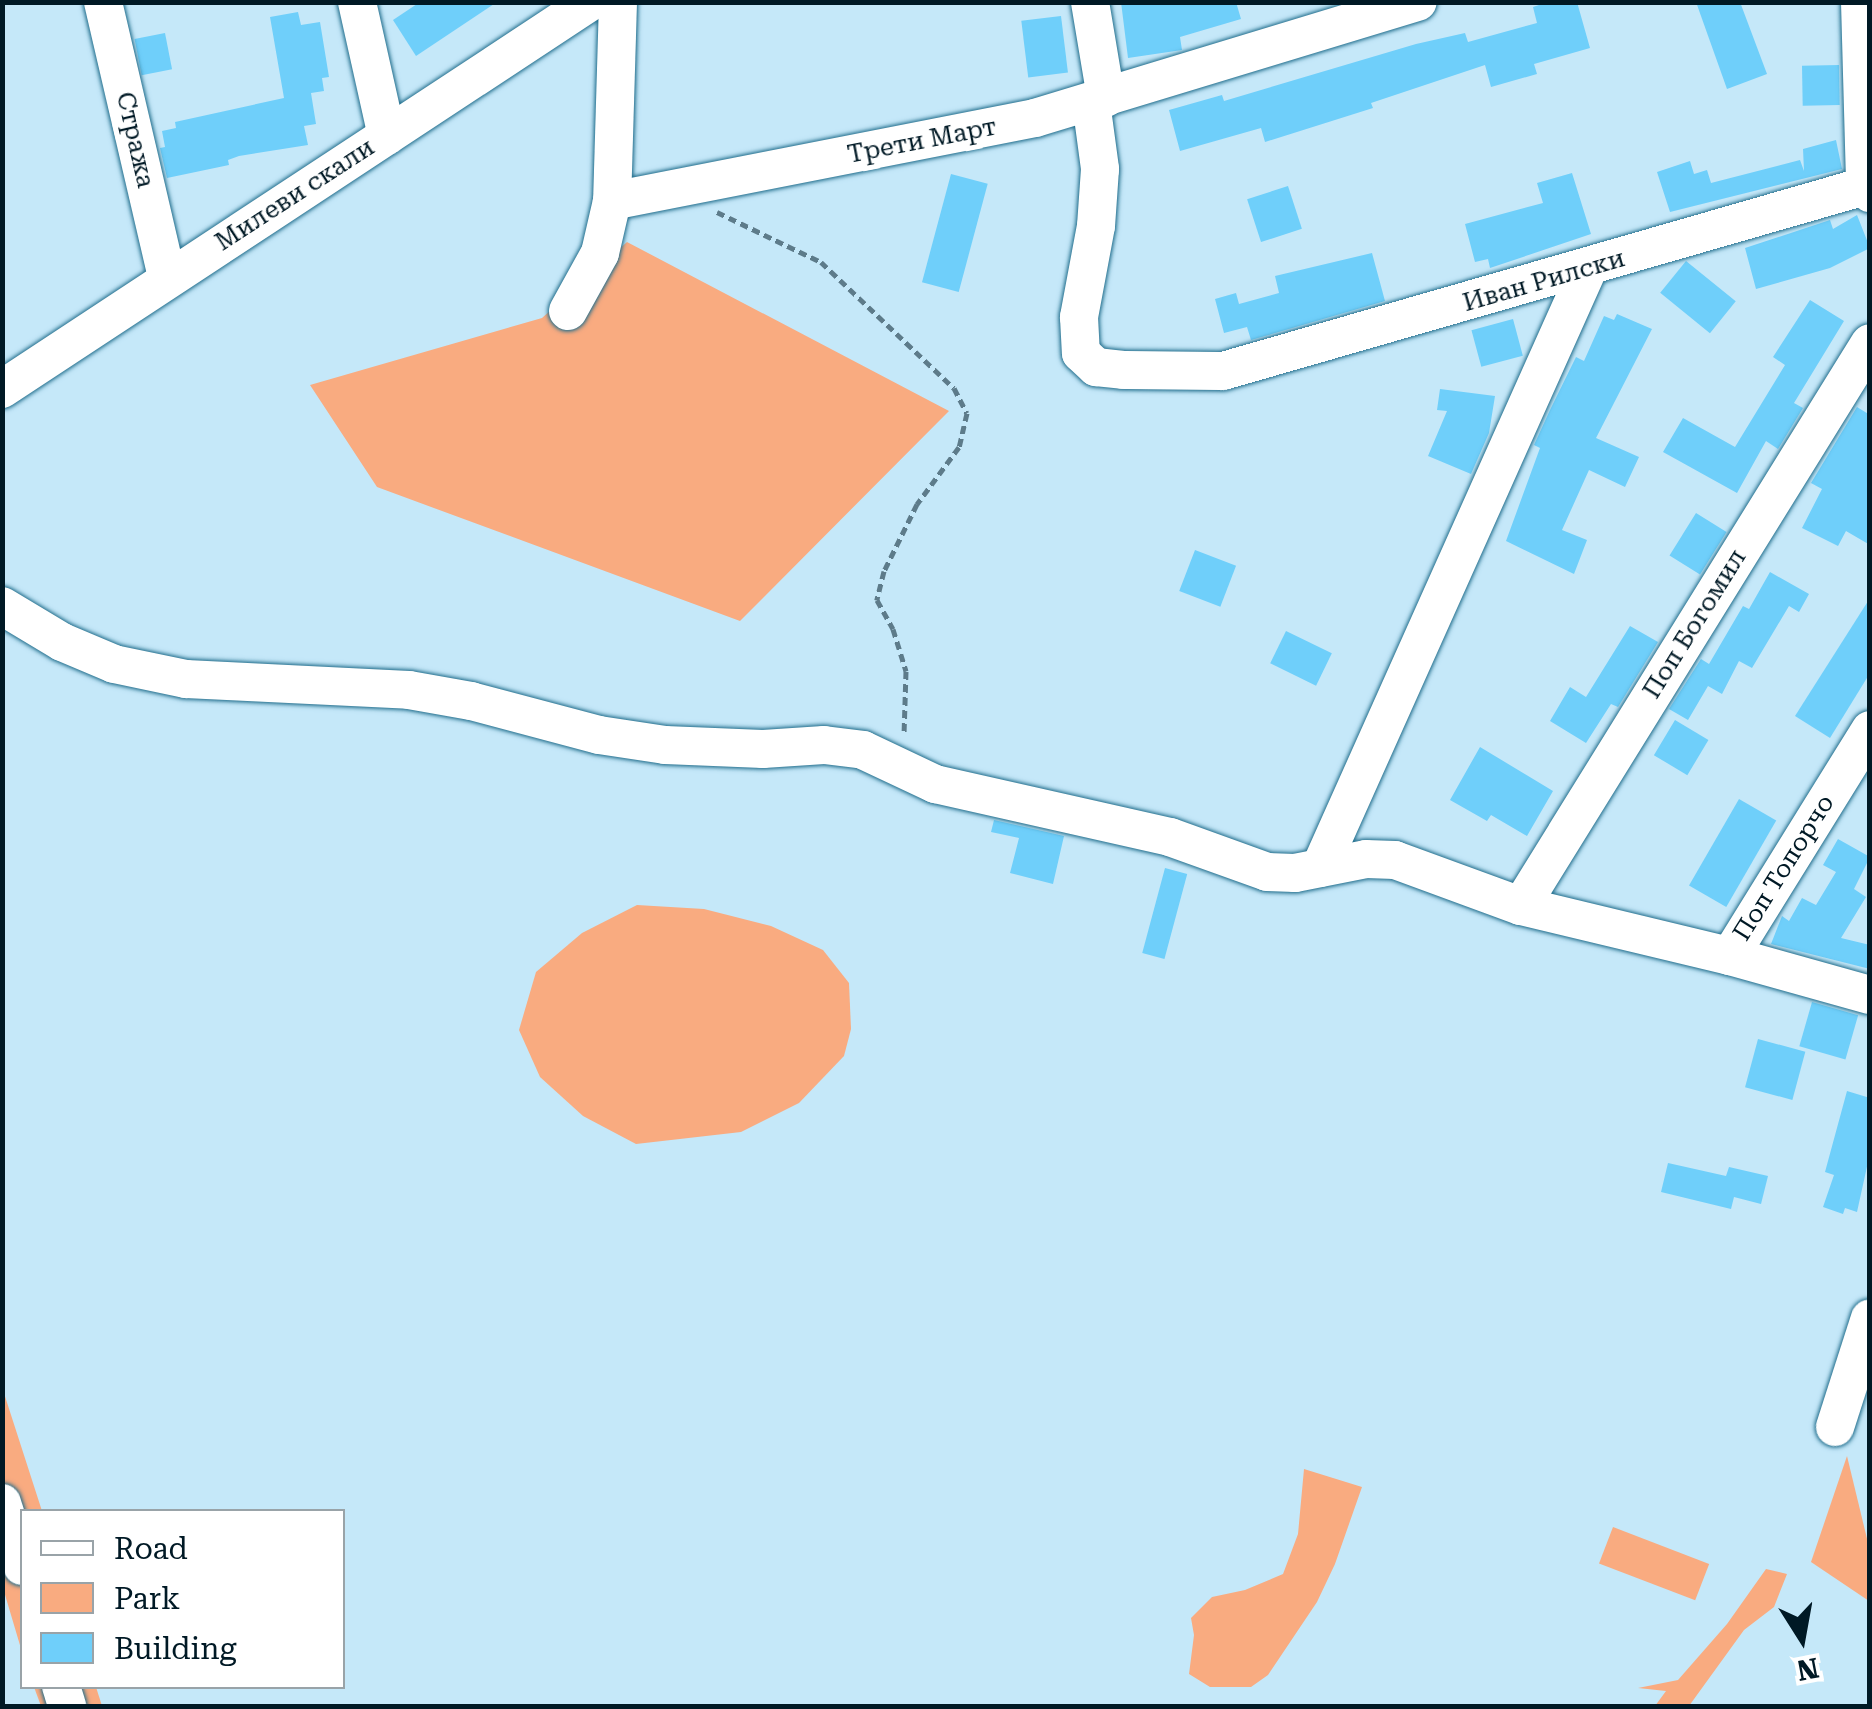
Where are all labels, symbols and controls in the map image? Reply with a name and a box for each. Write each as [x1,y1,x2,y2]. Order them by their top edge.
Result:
street label: Стража [109,89,161,191]
street label: Трети Март [845,112,999,170]
street label: Милеви скали [210,132,380,258]
street label: Иван Рилски [1460,244,1628,318]
street label: Поп Богомил [1637,544,1753,704]
street label: Поп Топорчо [1727,789,1841,947]
legend [20,1509,345,1689]
text: Road [114,1531,188,1566]
text: Park [114,1581,180,1616]
north arrow [1752,1589,1852,1689]
text: Building [114,1631,237,1666]
text: N [1794,1651,1822,1687]

